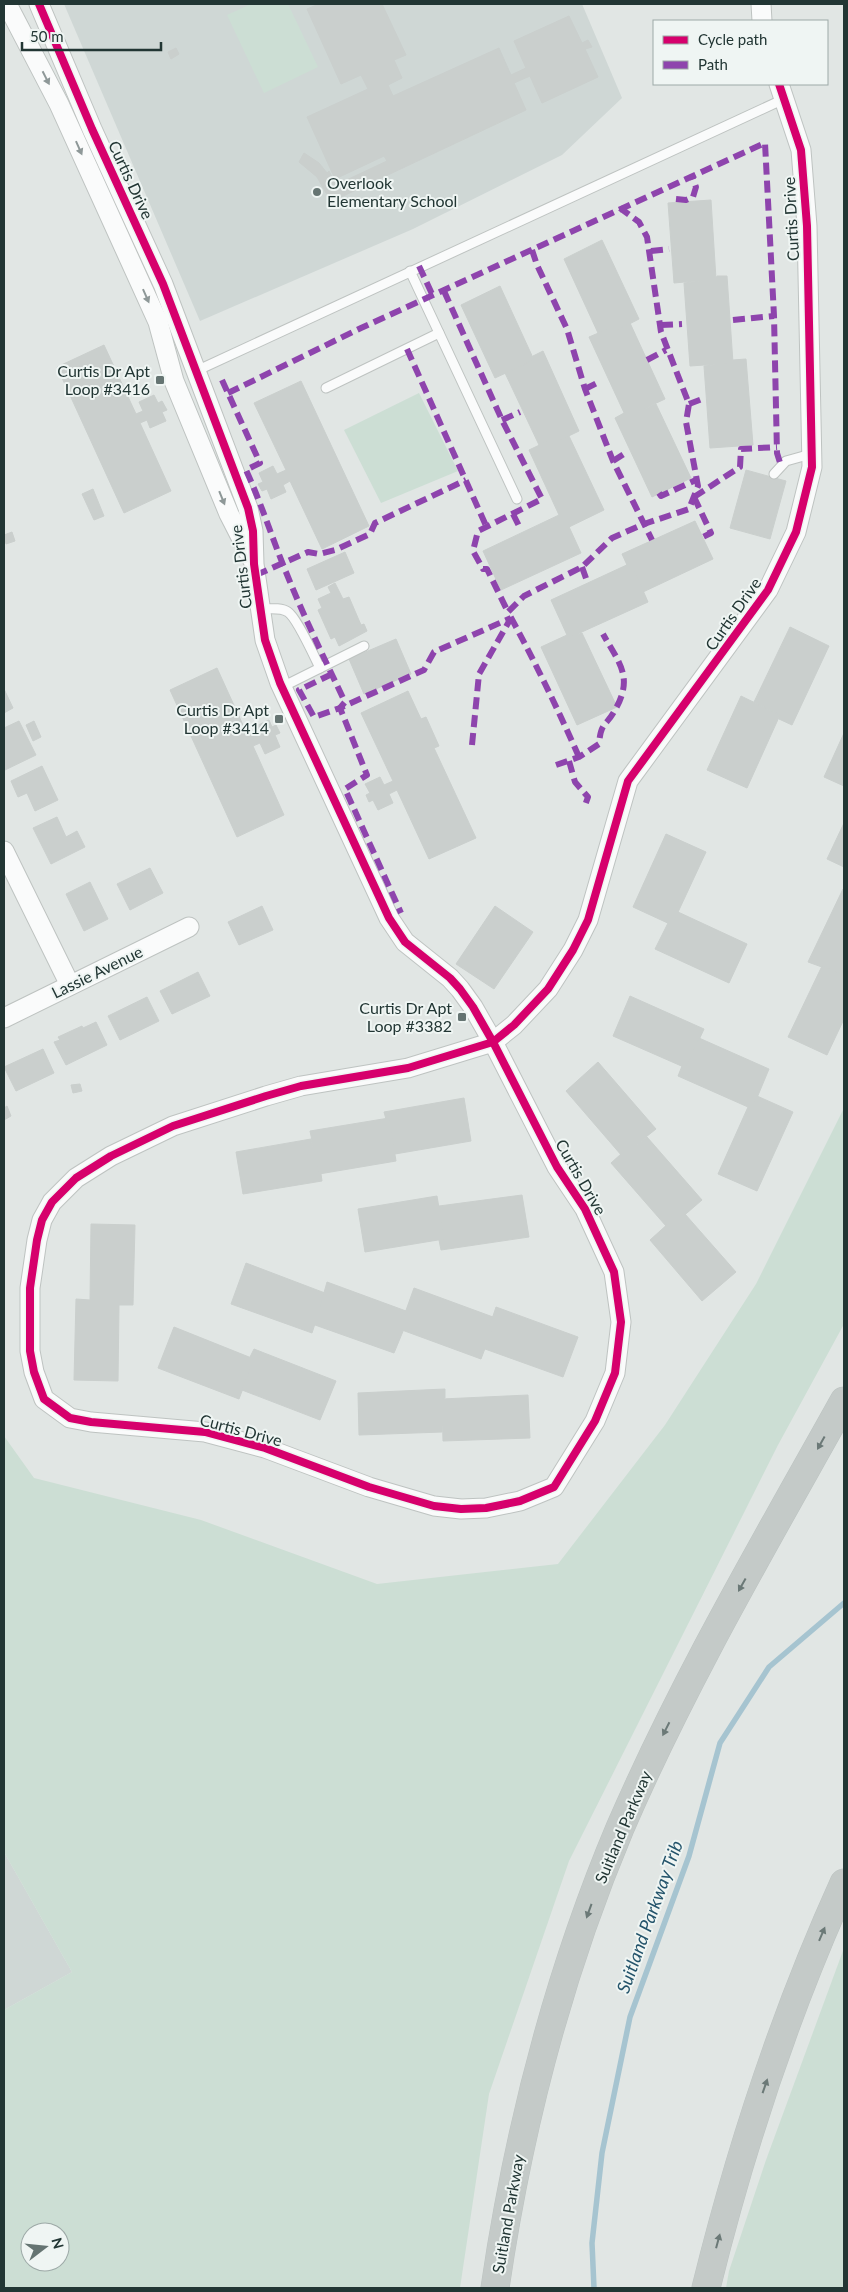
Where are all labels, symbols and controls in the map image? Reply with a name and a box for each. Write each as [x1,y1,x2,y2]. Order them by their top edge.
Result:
scale bar [22,20,161,52]
legend [653,20,828,85]
text: 50 m [30,27,64,45]
text: Cycle path [698,30,767,48]
text: Path [698,55,728,73]
one-way arrow [42,71,50,85]
street label: Curtis Drive [105,138,158,222]
one-way arrow [76,141,84,155]
place label: Overlook Elementary School [327,173,457,210]
street label: Curtis Drive [779,176,802,262]
marker: Overlook Elementary School [311,186,323,198]
one-way arrow [142,289,151,304]
place label: Curtis Dr Apt Loop #3416 [57,361,150,398]
marker: Curtis Dr Apt Loop #3416 [154,374,166,386]
one-way arrow [219,491,227,505]
street label: Curtis Drive [226,524,255,610]
street label: Curtis Drive [701,574,765,654]
place label: Curtis Dr Apt Loop #3414 [176,700,269,737]
marker: Curtis Dr Apt Loop #3414 [273,713,285,725]
street label: Lassie Avenue [48,941,145,1002]
place label: Curtis Dr Apt Loop #3382 [359,998,452,1035]
marker: Curtis Dr Apt Loop #3382 [456,1011,468,1023]
street label: Curtis Drive [552,1135,611,1218]
street label: Curtis Drive [198,1409,284,1450]
one-way arrow [816,1437,825,1450]
one-way arrow [738,1578,746,1593]
one-way arrow [662,1722,670,1737]
street label: Suitland Parkway [590,1767,655,1886]
water label: Suitland Parkway Trib [611,1837,687,1996]
one-way arrow [585,1904,593,1919]
one-way arrow [819,1927,827,1941]
one-way arrow [762,2078,769,2093]
street label: Suitland Parkway [488,2152,527,2275]
north arrow [20,2222,70,2272]
one-way arrow [714,2234,722,2249]
text: N [48,2236,68,2251]

